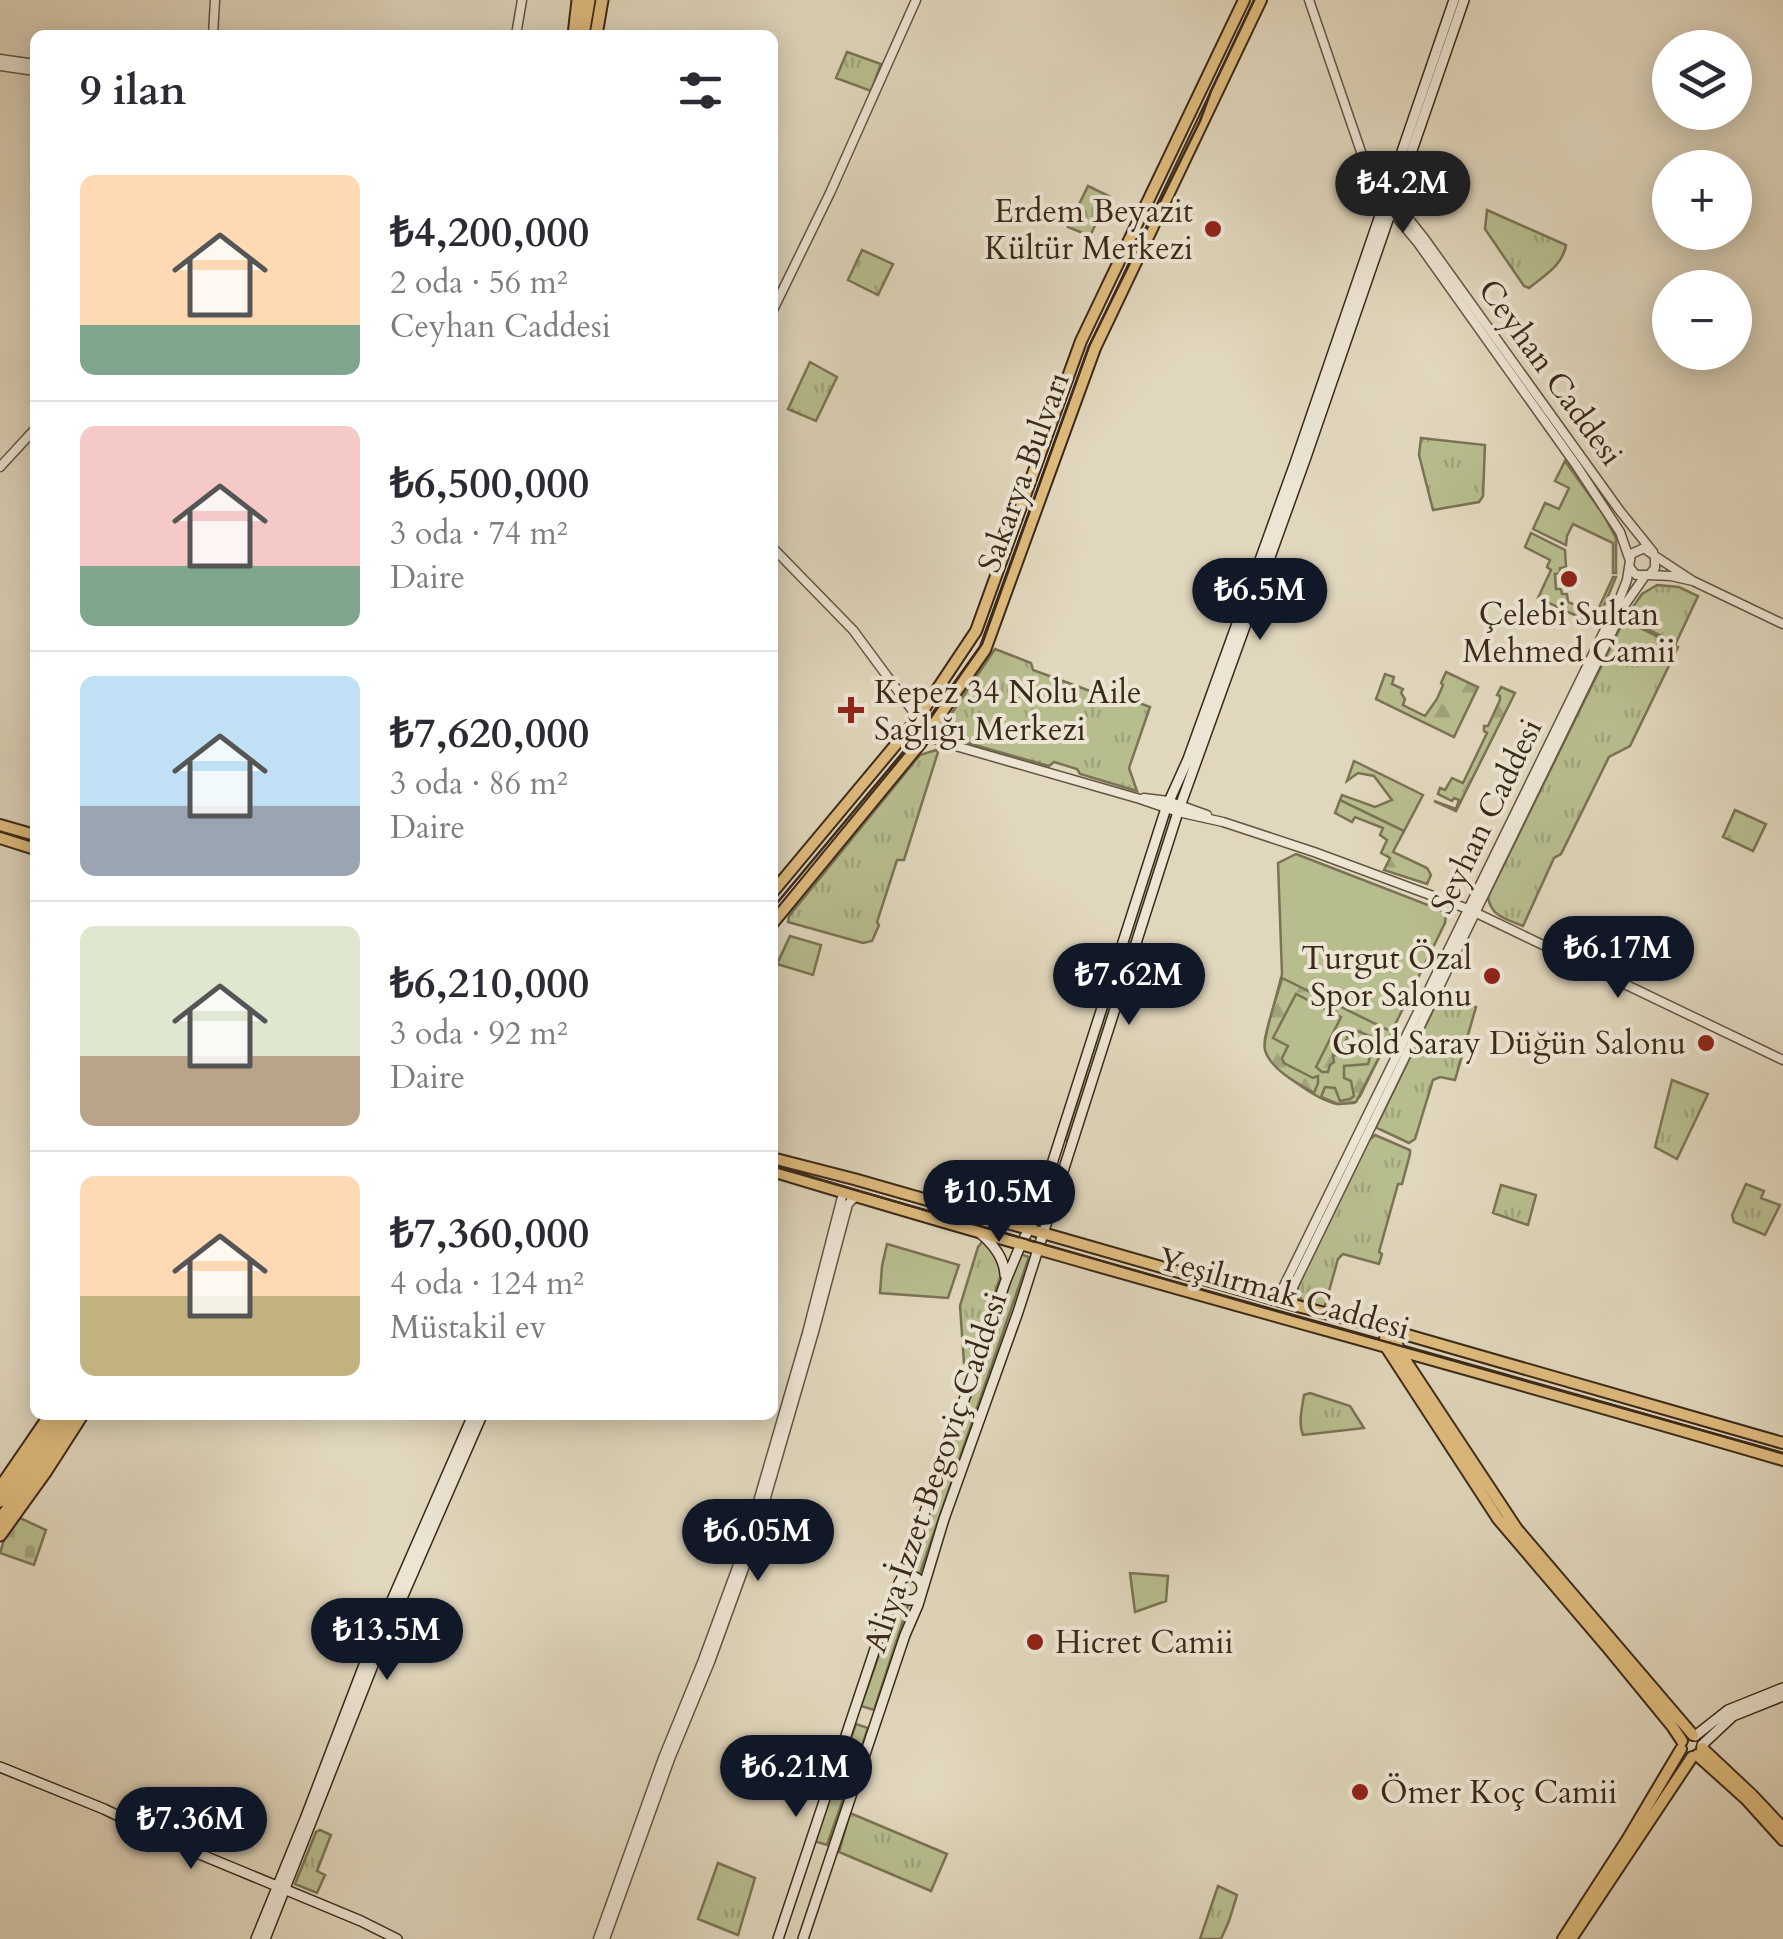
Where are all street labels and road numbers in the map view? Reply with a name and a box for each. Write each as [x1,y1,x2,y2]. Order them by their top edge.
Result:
street label: Ceyhan Caddesi [1468,270,1633,475]
street label: Sakarya Bulvarı [967,366,1081,579]
street label: Seyhan Caddesi [1421,711,1553,921]
street label: Yeşilırmak Caddesi [1153,1237,1415,1351]
street label: Aliya İzzet Begoviç Caddesi [854,1286,1018,1658]

